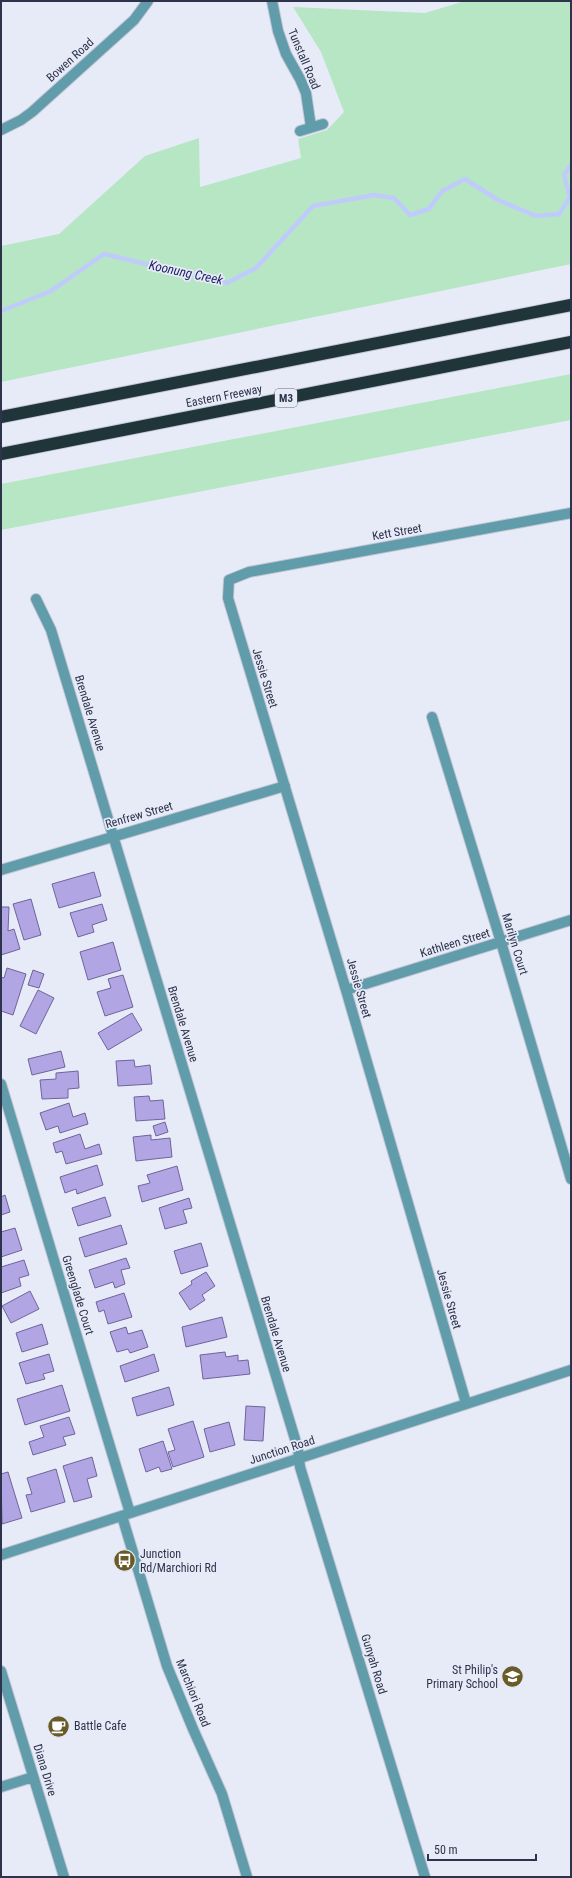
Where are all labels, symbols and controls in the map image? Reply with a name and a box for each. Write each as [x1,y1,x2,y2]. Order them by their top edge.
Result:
street label: Tunstall Road [285,27,323,91]
street label: Bowen Road [44,35,97,85]
water label: Koonung Creek [148,257,225,288]
street label: Eastern Freeway [185,382,263,410]
road number: M3 [275,389,297,407]
street label: Kett Street [371,521,423,543]
street label: Jessie Street [249,646,281,710]
street label: Brendale Avenue [72,673,108,753]
street label: Renfrew Street [104,799,175,831]
street label: Marilyn Court [499,912,531,977]
street label: Kathleen Street [418,926,492,960]
street label: Jessie Street [344,956,374,1020]
street label: Brendale Avenue [165,984,201,1064]
street label: Greenglade Court [59,1253,97,1337]
street label: Jessie Street [434,1267,464,1331]
street label: Brendale Avenue [258,1294,294,1374]
street label: Junction Road [248,1433,317,1467]
place label: Junction Rd/Marchiori Rd [140,1547,217,1575]
bus stop icon: Junction Rd/Marchiori Rd [112,1548,138,1574]
street label: Gunyah Road [358,1632,390,1696]
street label: Marchiori Road [173,1657,213,1729]
place label: St Philip's Primary School [426,1663,498,1691]
school or university icon: St Philip's Primary School [500,1664,526,1690]
cafe icon: Battle Cafe [46,1713,72,1739]
place label: Battle Cafe [74,1719,127,1733]
street label: Diana Drive [30,1742,60,1798]
scale bar [428,1836,536,1862]
text: 50 m [434,1843,458,1857]

